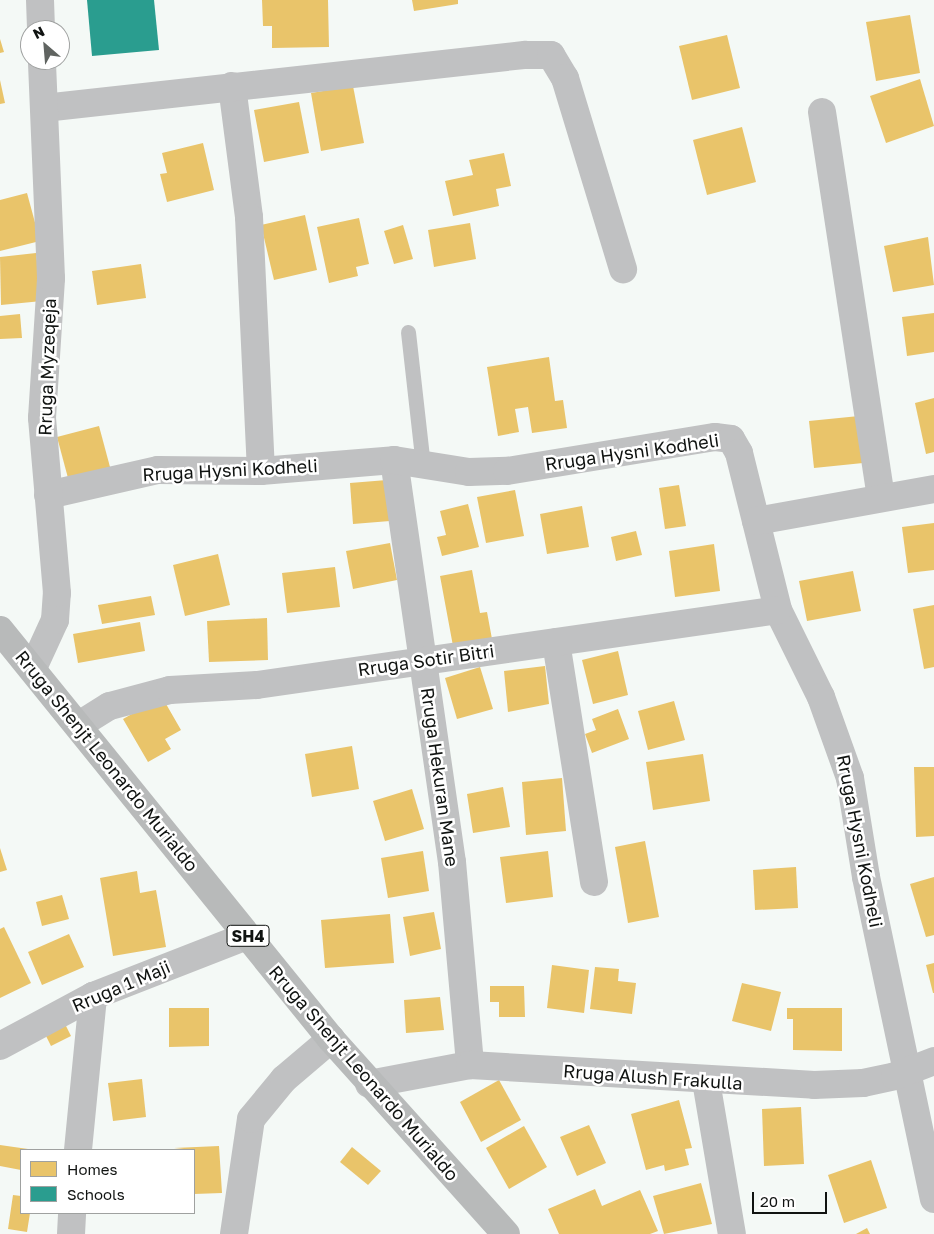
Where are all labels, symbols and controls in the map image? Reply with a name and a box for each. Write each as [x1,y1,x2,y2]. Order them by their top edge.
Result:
north arrow [20,20,70,70]
text: N [30,22,47,42]
street label: Rruga Myzeqeja [34,298,60,436]
street label: Rruga Hysni Kodheli [544,429,720,475]
street label: Rruga Hysni Kodheli [142,455,318,485]
street label: Rruga Sotir Bitri [356,640,496,680]
street label: Rruga Shenjt Leonardo Murialdo [11,646,203,876]
street label: Rruga Hekuran Mane [417,686,463,868]
street label: Rruga Hysni Kodheli [833,753,887,929]
road number: SH4 [226,922,270,949]
street label: Rruga 1 Maji [69,956,173,1016]
street label: Rruga Shenjt Leonardo Murialdo [265,961,463,1185]
street label: Rruga Alush Frakulla [563,1060,743,1094]
legend [20,1149,195,1214]
text: Homes [67,1160,117,1178]
scale bar [754,1182,829,1214]
text: Schools [67,1185,125,1203]
text: 20 m [760,1192,795,1210]

